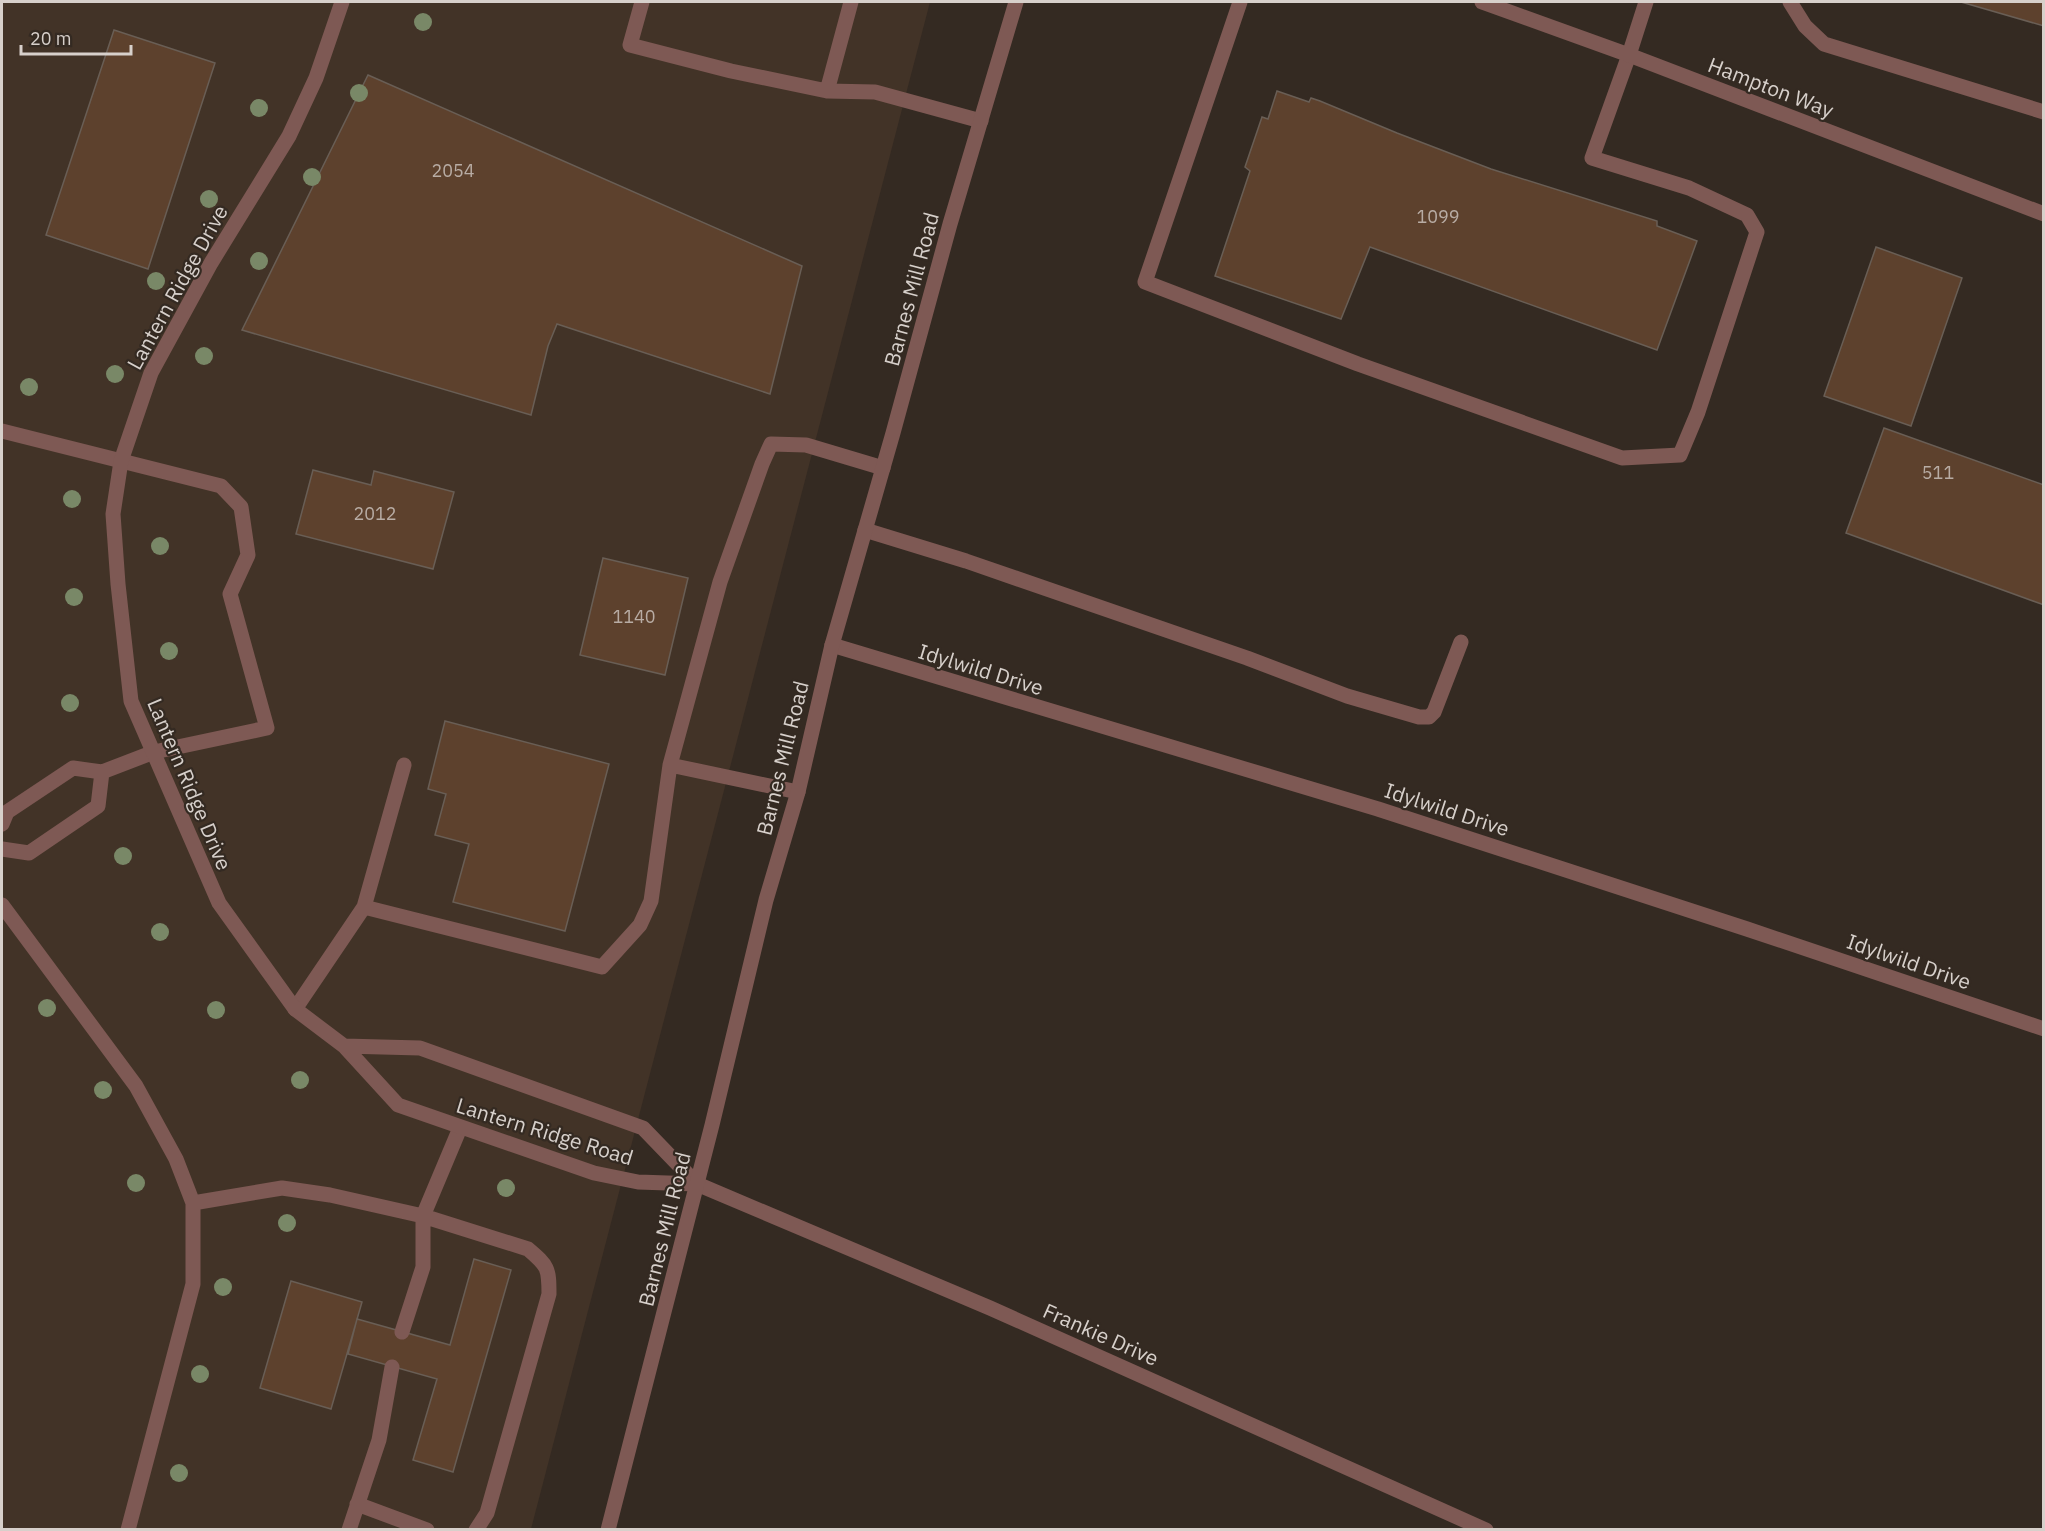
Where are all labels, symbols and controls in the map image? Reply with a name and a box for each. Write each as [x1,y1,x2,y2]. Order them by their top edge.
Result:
scale bar [21,18,130,56]
text: 20 m [30,27,72,50]
street label: Hampton Way [1704,50,1838,124]
house number: 2054 [431,159,475,182]
street label: Lantern Ridge Drive [120,200,234,374]
house number: 1099 [1416,205,1460,228]
street label: Barnes Mill Road [877,209,945,369]
house number: 511 [1922,461,1954,484]
house number: 2012 [353,502,397,525]
house number: 1140 [612,605,656,628]
street label: Idylwild Drive [915,637,1047,701]
street label: Barnes Mill Road [749,678,815,838]
street label: Lantern Ridge Drive [141,694,239,874]
street label: Idylwild Drive [1381,776,1513,842]
street label: Idylwild Drive [1843,927,1975,995]
street label: Lantern Ridge Road [453,1091,637,1171]
street label: Barnes Mill Road [631,1149,697,1309]
street label: Frankie Drive [1039,1296,1163,1372]

